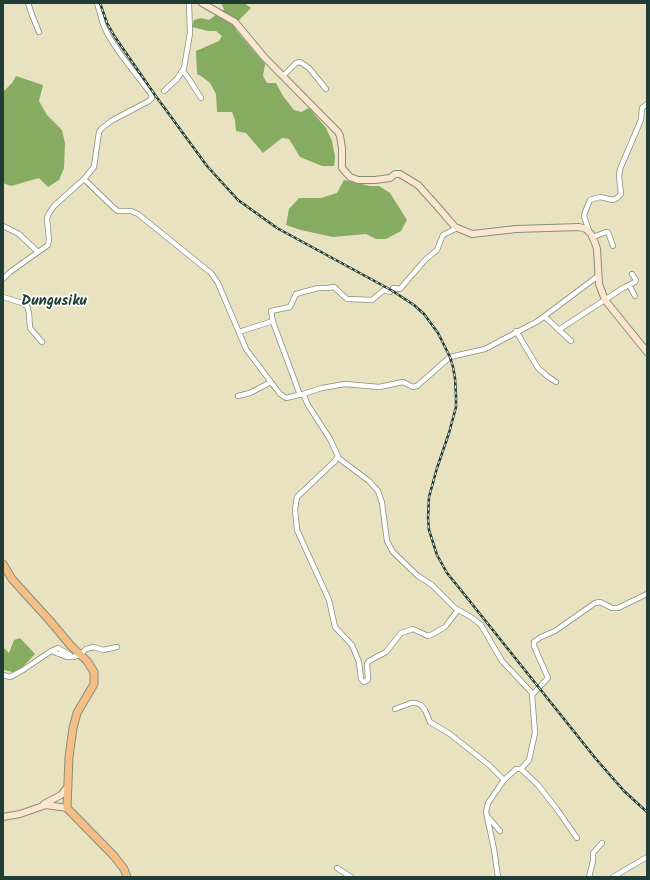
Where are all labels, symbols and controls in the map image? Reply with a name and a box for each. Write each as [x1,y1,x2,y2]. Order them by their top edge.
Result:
district label: Dungusiku [21,293,87,311]

